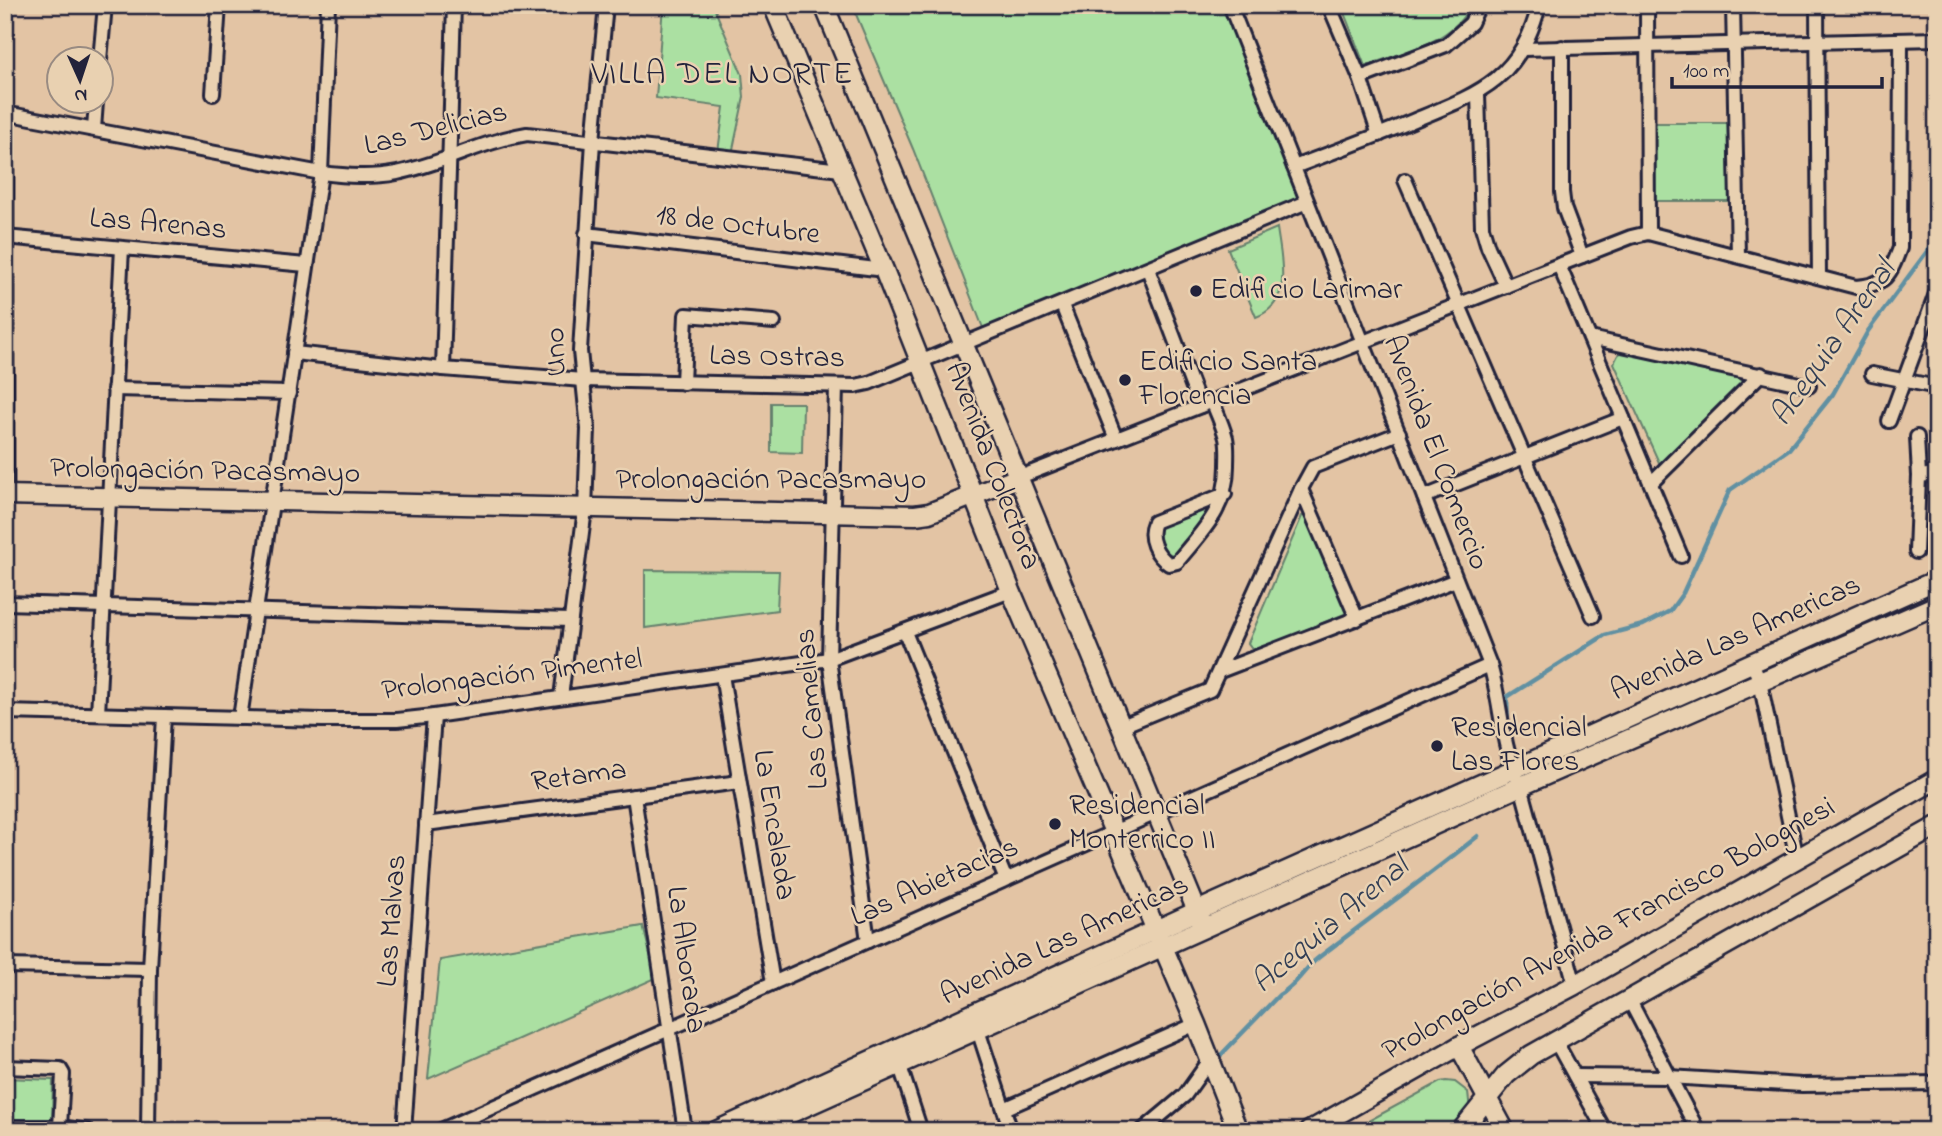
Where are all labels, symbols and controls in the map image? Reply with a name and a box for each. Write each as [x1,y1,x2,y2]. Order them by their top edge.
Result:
north arrow [46,46,116,116]
scale bar [1672,46,1882,90]
district label: VILLA DEL NORTE [591,52,854,99]
text: 100 m [1683,57,1729,87]
text: N [73,81,88,108]
street label: Las Delicias [360,91,512,169]
street label: 18 de Octubre [654,194,823,258]
street label: Las Arenas [88,197,228,253]
water label: Acequia Arenal [1759,248,1911,437]
place label: Edificio Larimar [1210,269,1403,313]
marker: Edificio Larimar [1188,283,1204,299]
street label: Uno [534,327,580,377]
street label: Avenida El Comercio [1370,329,1500,577]
street label: Las Ostras [709,335,845,381]
place label: Edificio Santa Florencia [1138,341,1317,419]
street label: Avenida Colectora [932,356,1052,576]
marker: Edificio Santa Florencia [1117,372,1133,388]
street label: Prolongación Pacasmayo [49,447,361,497]
street label: Prolongación Pacasmayo [616,459,926,503]
street label: Avenida Las Americas [1604,564,1868,714]
street label: Las Camelias [784,627,842,791]
street label: Prolongación Pimentel [379,638,645,714]
place label: Residencial Las Flores [1451,707,1587,785]
marker: Residencial Las Flores [1429,738,1445,754]
street label: La Encalada [739,747,807,903]
street label: Retama [529,749,629,805]
place label: Residencial Monterrico II [1069,785,1216,863]
street label: Prolongación Avenida Francisco Bolognesi [1374,787,1844,1073]
marker: Residencial Monterrico II [1047,816,1063,832]
street label: Las Abietacias [844,826,1026,940]
water label: Acequia Arenal [1242,844,1423,1006]
street label: Las Malvas [366,853,420,989]
street label: Avenida Las Americas [933,864,1197,1018]
street label: La Alborada [653,883,717,1037]

